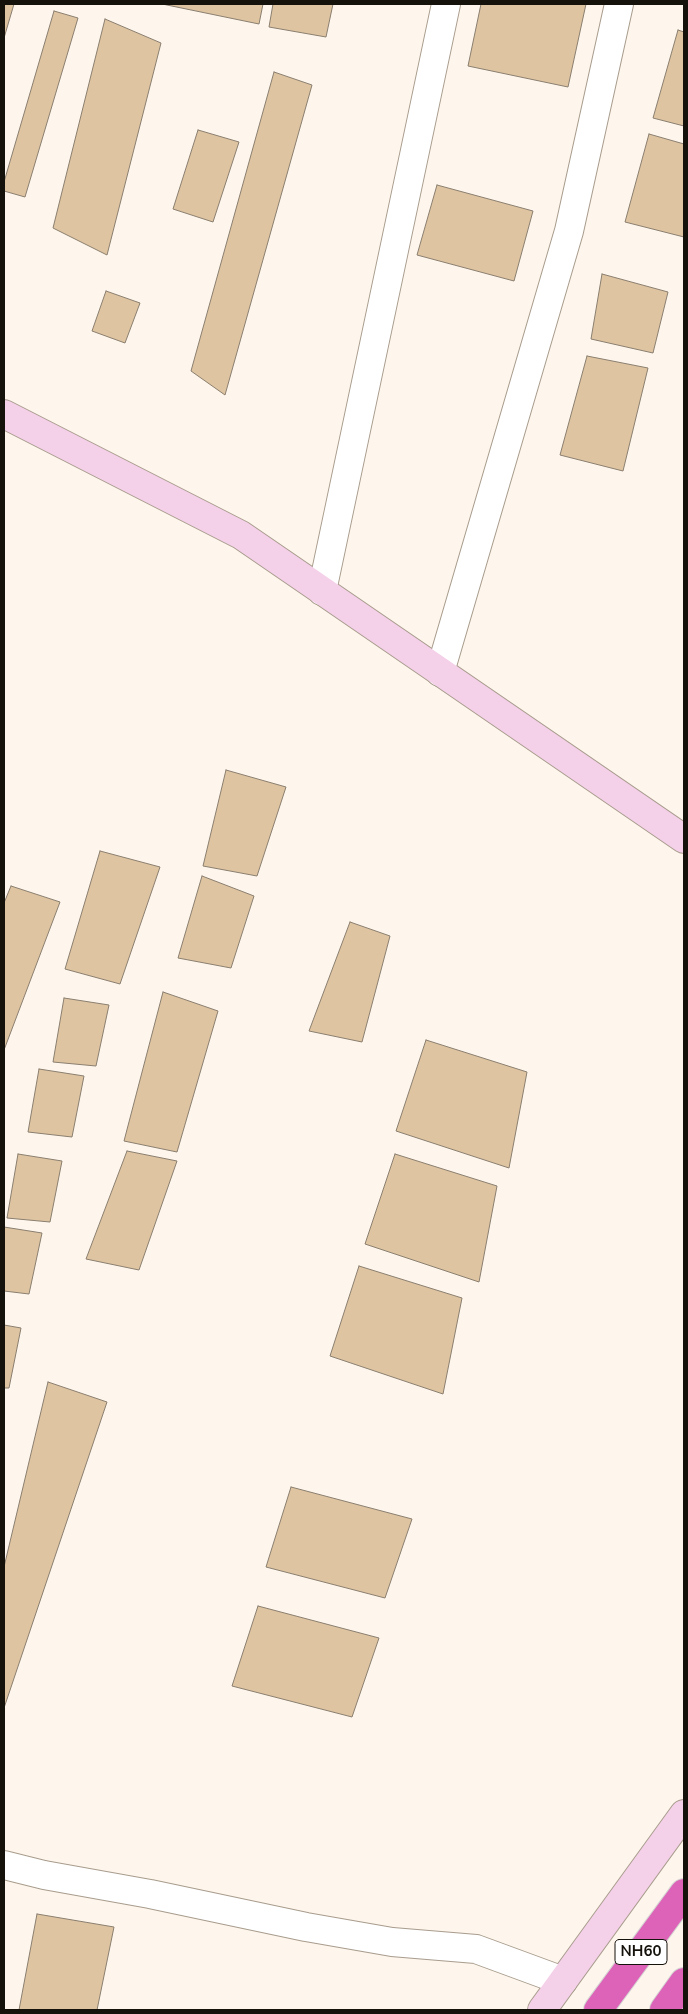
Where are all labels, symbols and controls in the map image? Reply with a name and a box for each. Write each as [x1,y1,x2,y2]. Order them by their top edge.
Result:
road number: NH60 [615,1940,667,1964]

